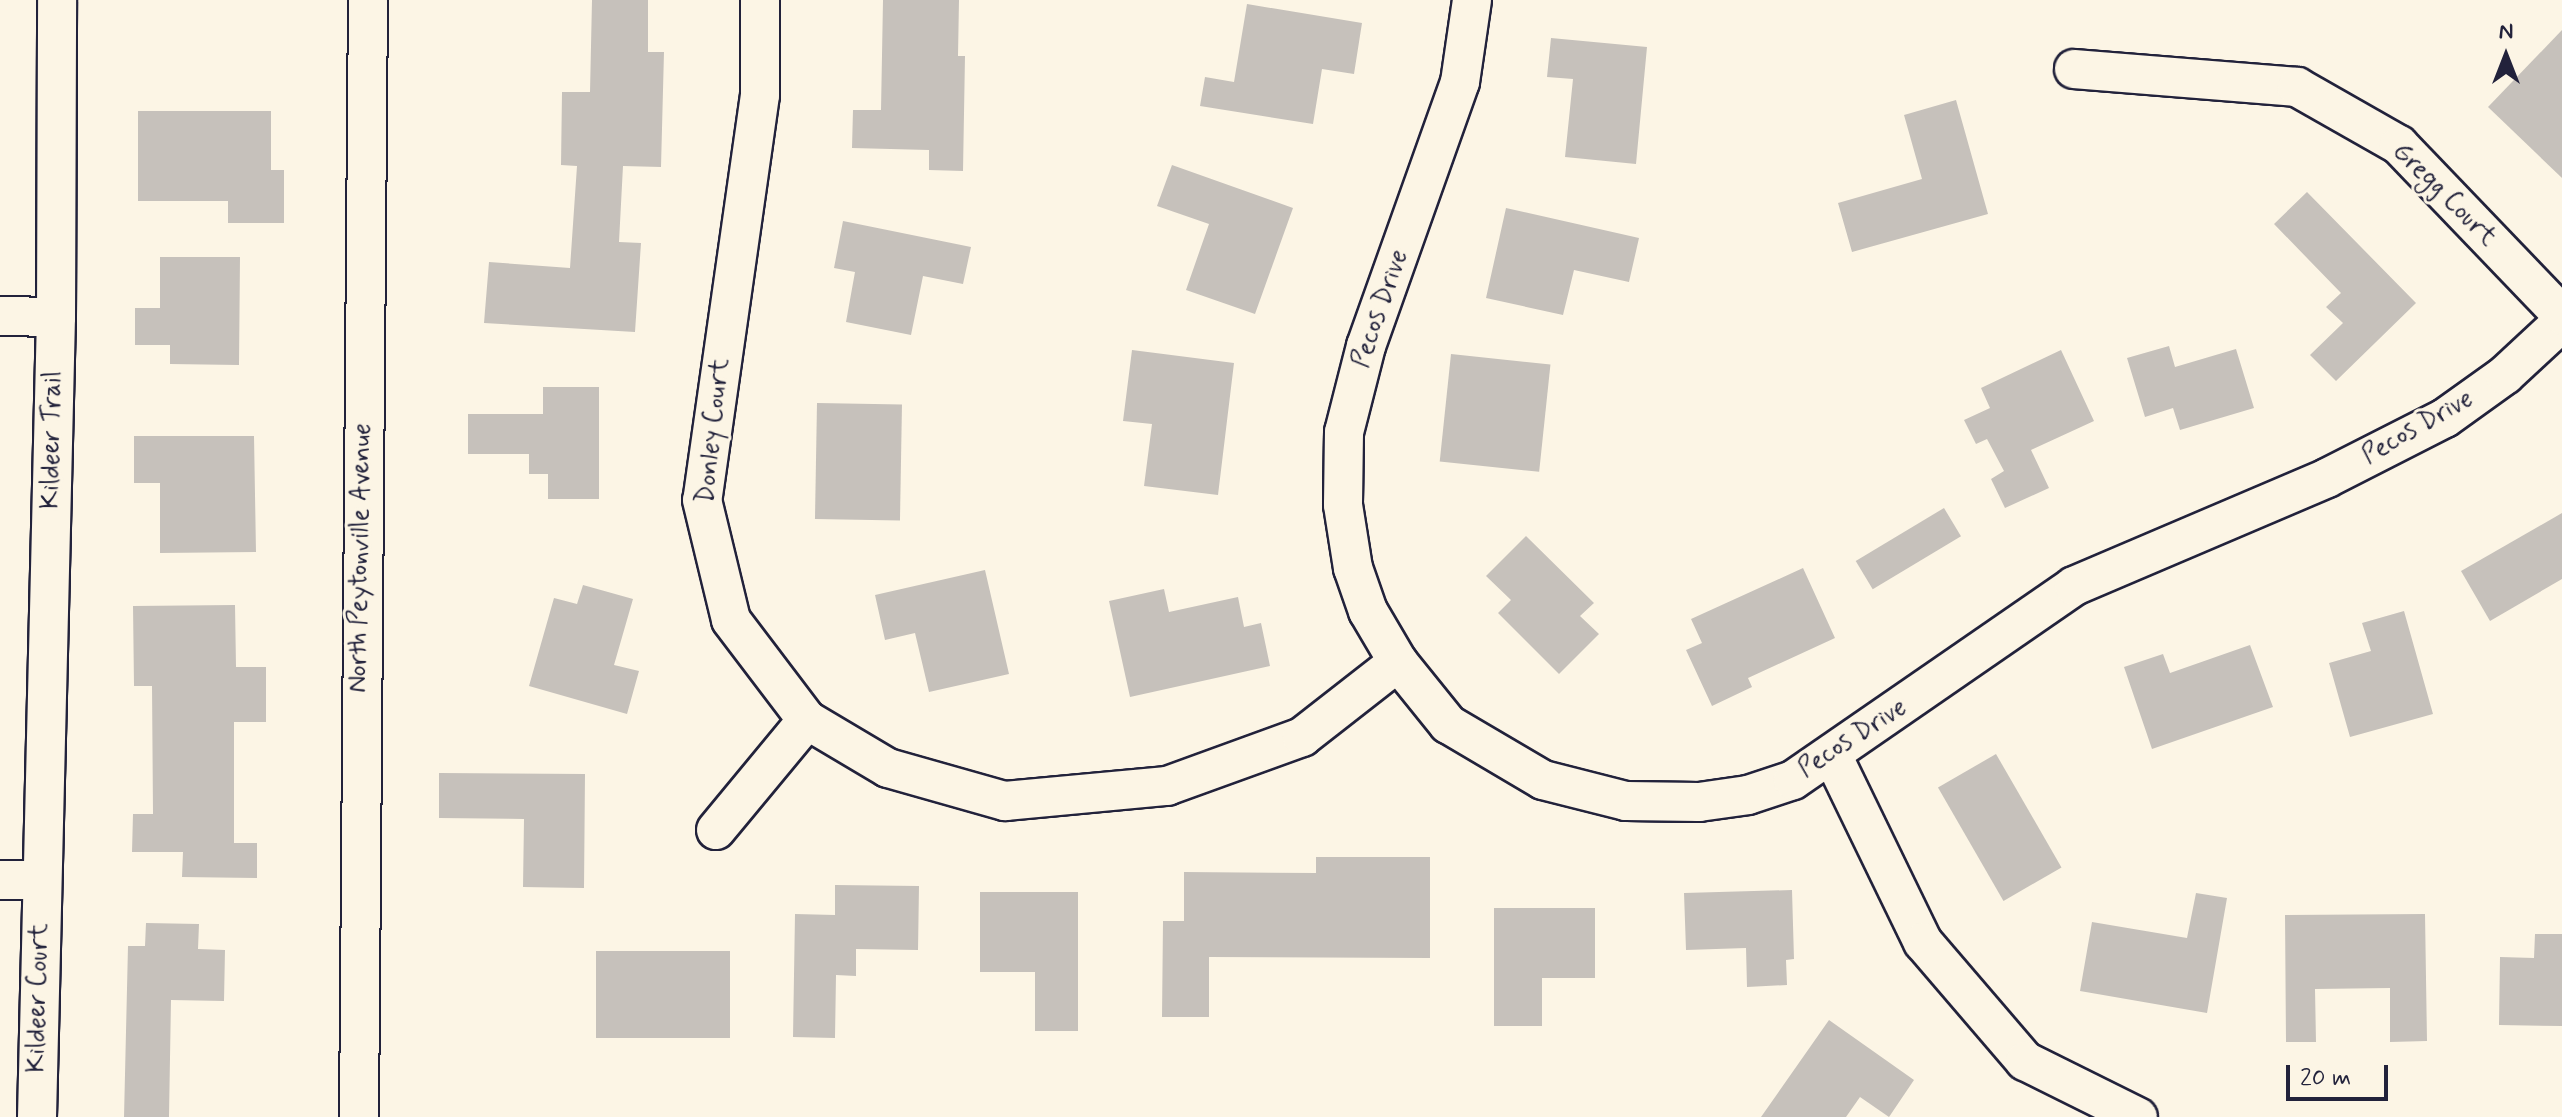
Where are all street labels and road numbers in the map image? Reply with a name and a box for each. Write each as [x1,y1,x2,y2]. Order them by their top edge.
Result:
street label: Gregg Court [2386,137,2502,253]
street label: Pecos Drive [1346,246,1416,372]
street label: Donley Court [691,358,737,504]
street label: Kildeer Trail [36,373,70,507]
street label: Pecos Drive [2357,384,2479,472]
street label: North Peytonville Avenue [343,421,379,695]
street label: Pecos Drive [1793,692,1913,786]
street label: Kildeer Court [22,923,56,1073]

